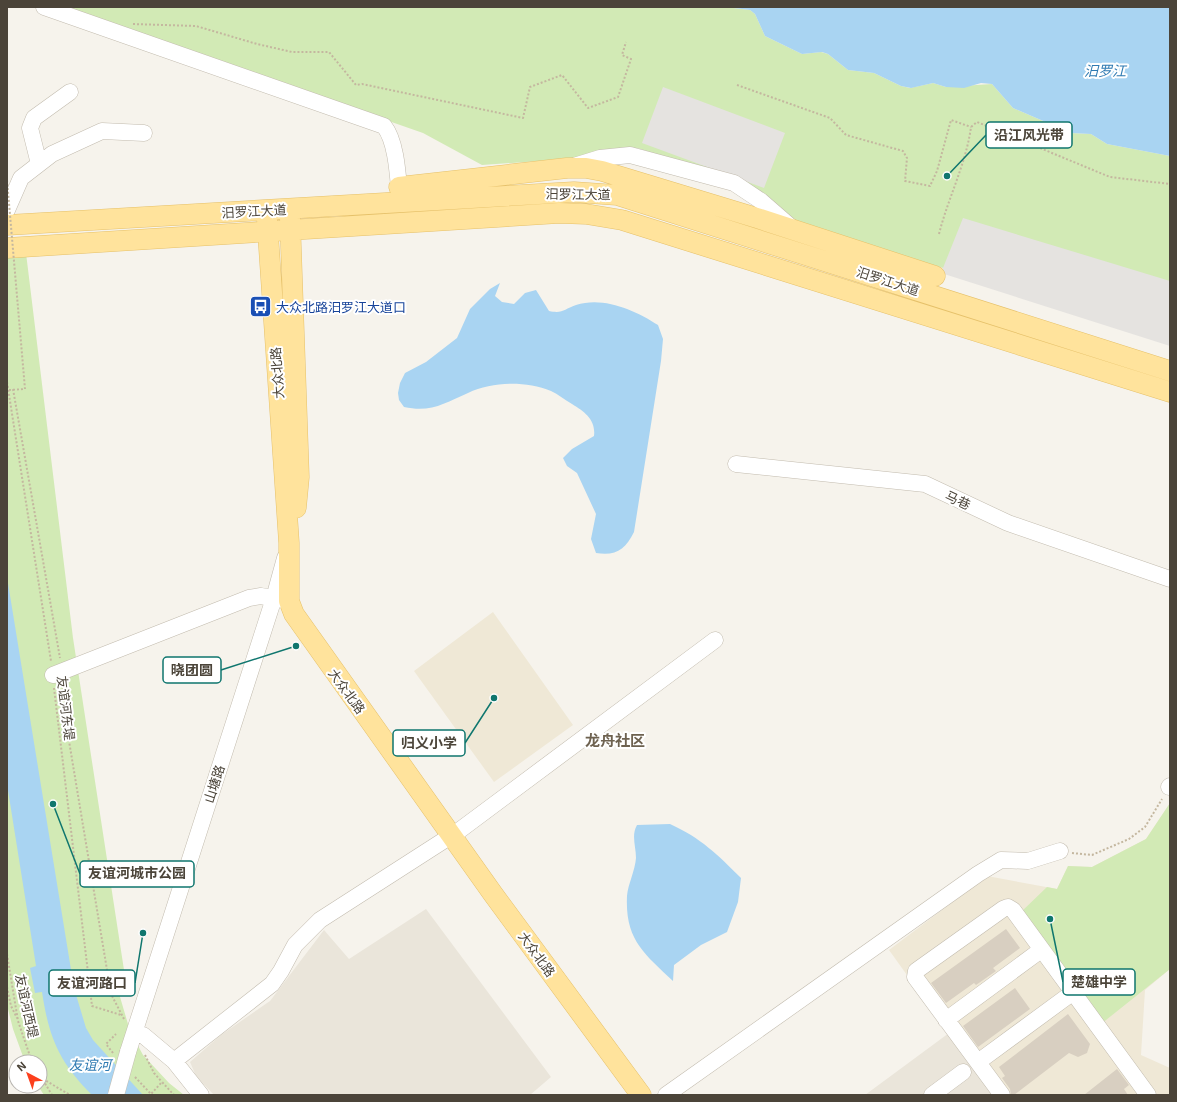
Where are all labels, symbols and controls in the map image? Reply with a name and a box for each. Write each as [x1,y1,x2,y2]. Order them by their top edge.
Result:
water label: 汨罗江 [1084,62,1128,79]
callout: 沿江风光带 [986,122,1072,148]
text: 沿江风光带 [994,126,1064,143]
street label: 汨罗江大道 [545,185,611,203]
street label: 汨罗江大道 [221,201,287,221]
street label: 汨罗江大道 [855,263,921,299]
bus stop icon: 大众北路汨罗江大道口 [247,294,273,320]
place label: 大众北路汨罗江大道口 [276,299,406,315]
street label: 大众北路 [267,346,287,400]
street label: 马巷 [943,487,973,513]
callout: 晓团圆 [163,657,221,683]
text: 晓团圆 [171,661,213,678]
street label: 大众北路 [325,665,369,717]
street label: 友谊河东堤 [54,675,78,741]
callout: 归义小学 [393,730,465,756]
district label: 龙舟社区 [585,731,645,749]
text: 归义小学 [401,734,457,751]
street label: 山塘路 [200,763,228,805]
callout: 友谊河城市公园 [80,861,194,887]
text: 友谊河城市公园 [88,864,186,881]
street label: 大众北路 [515,928,559,980]
callout: 楚雄中学 [1063,969,1135,995]
callout: 友谊河路口 [49,970,135,996]
street label: 友谊河西堤 [12,973,42,1039]
text: 楚雄中学 [1071,973,1127,990]
text: 友谊河路口 [57,974,127,991]
north arrow [8,1054,48,1094]
water label: 友谊河 [69,1056,114,1073]
text: N [14,1059,28,1074]

